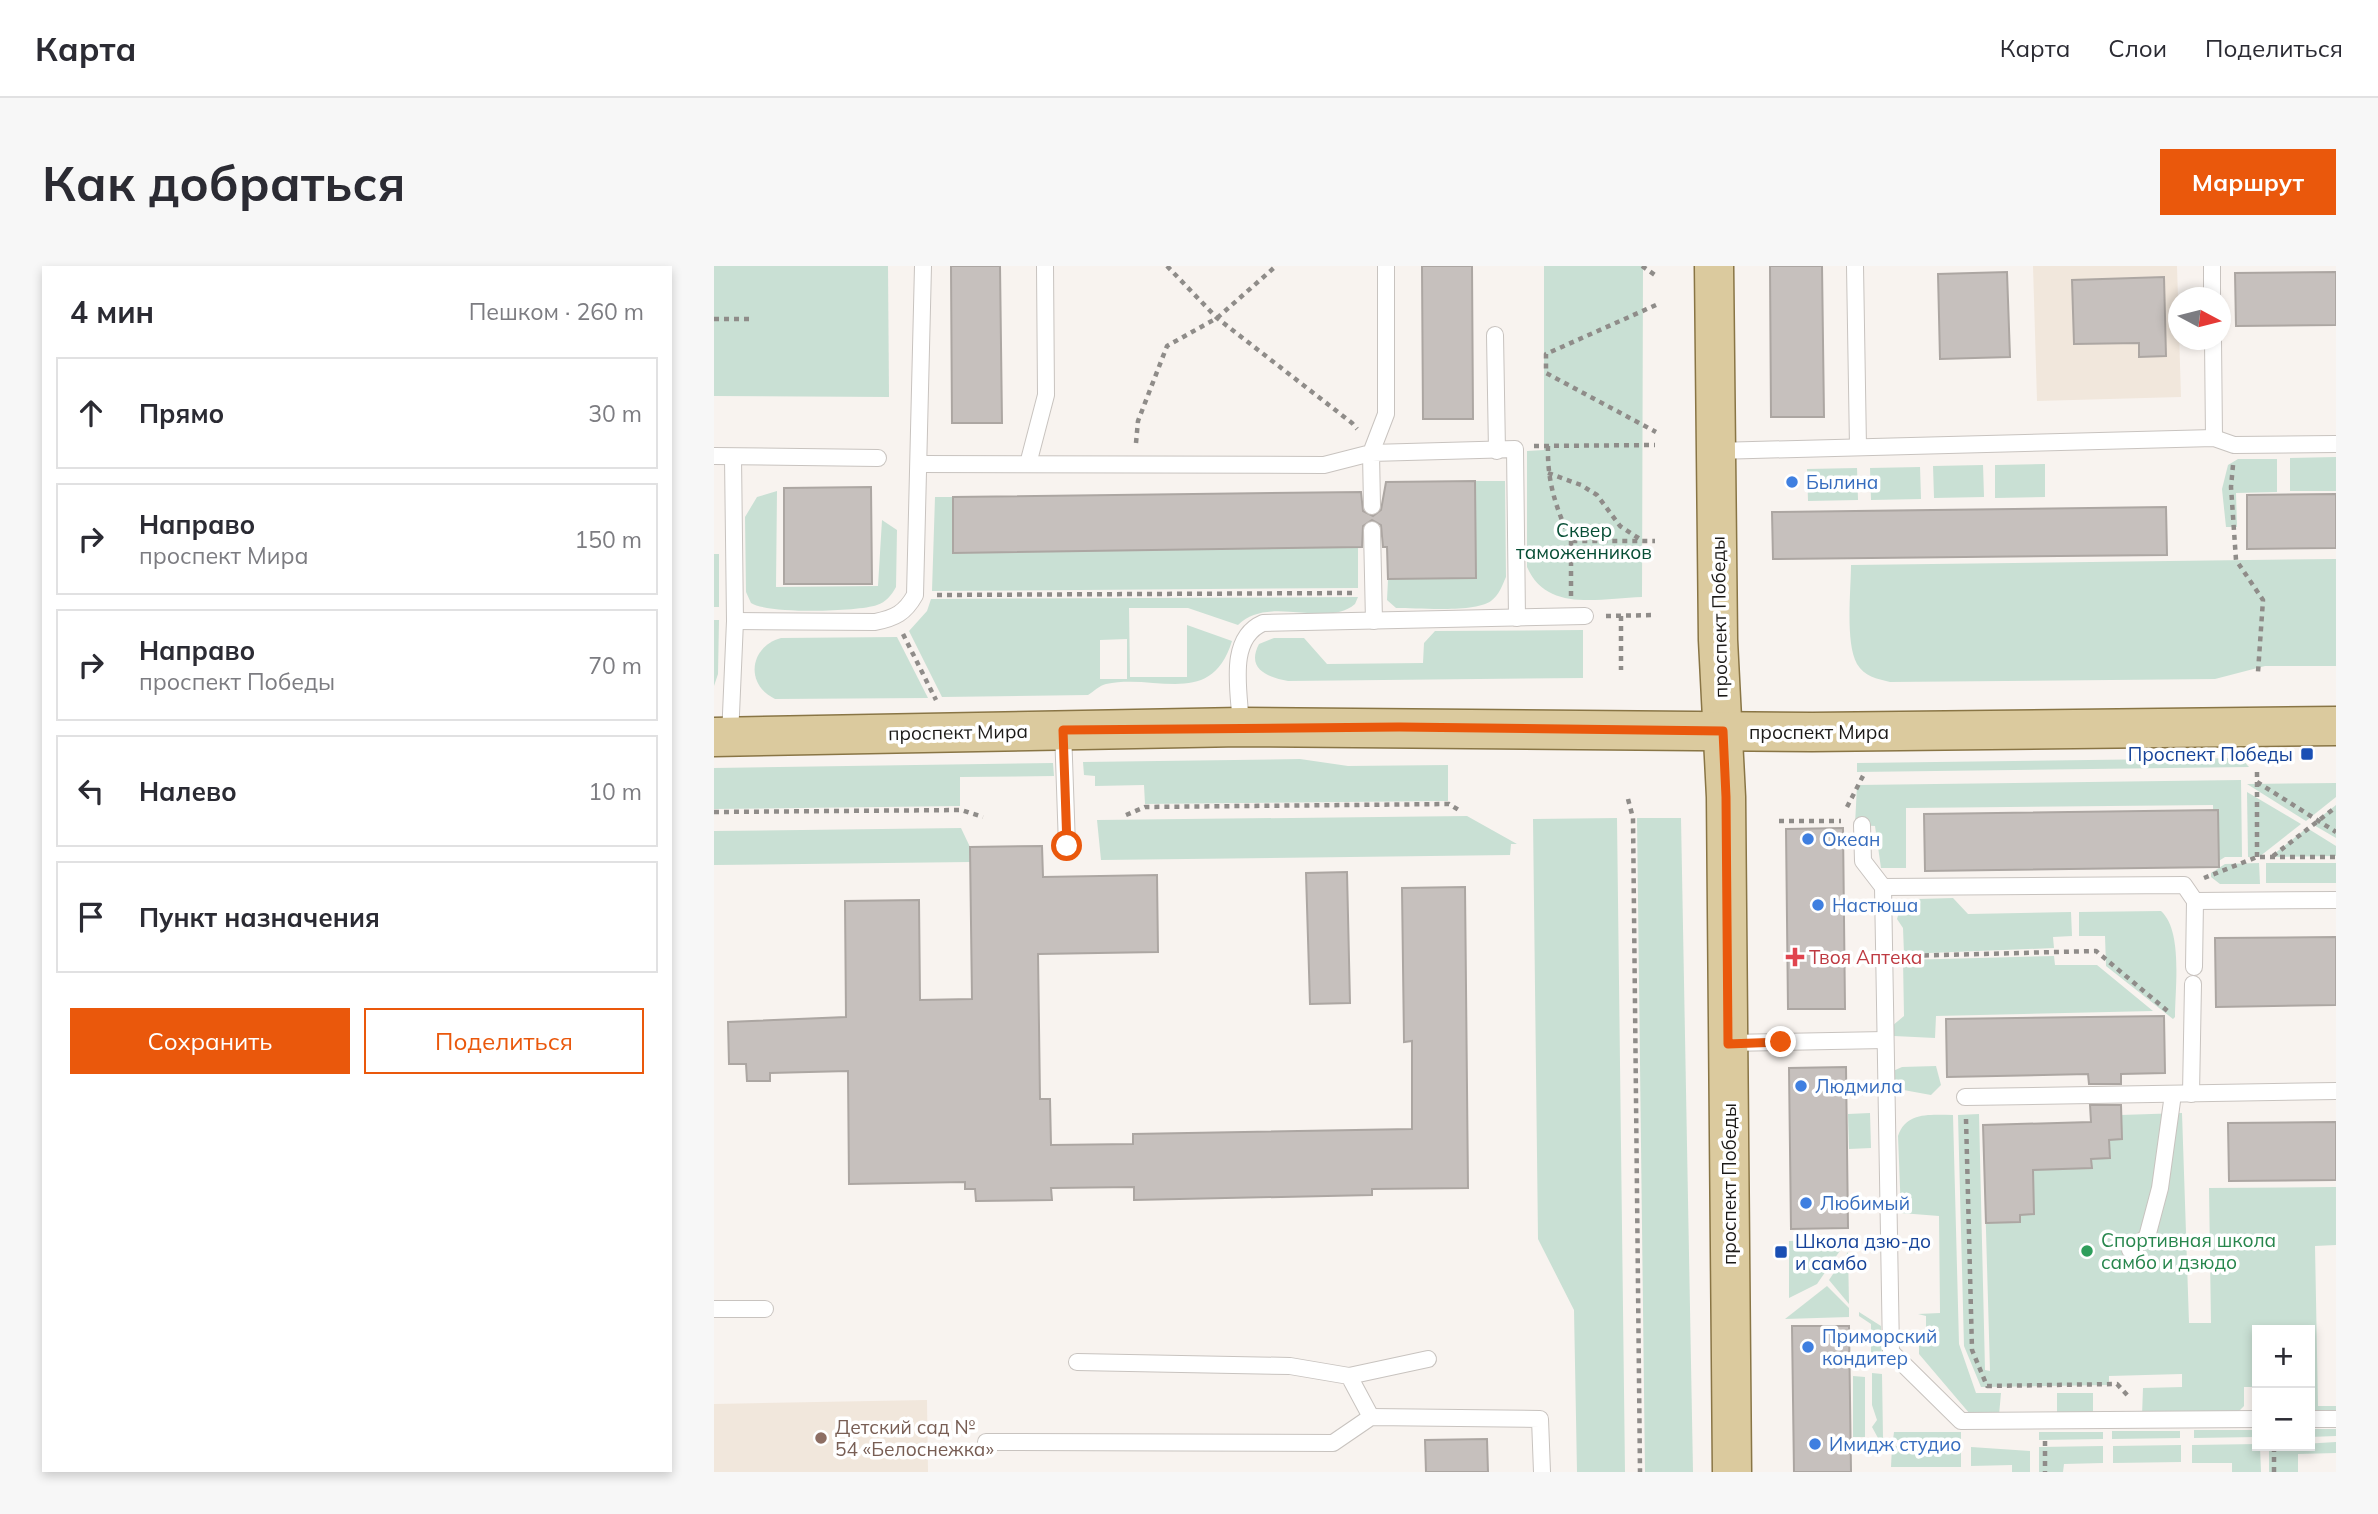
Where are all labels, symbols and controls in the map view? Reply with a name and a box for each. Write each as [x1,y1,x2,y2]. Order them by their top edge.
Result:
text: Карта [35,28,137,69]
text: Карта [2000,33,2070,63]
text: Слои [2108,33,2167,63]
text: Поделиться [2205,33,2343,63]
button: Маршрут [2160,149,2336,215]
text: Как добраться [42,152,405,213]
north arrow [2168,287,2231,350]
text: 4 мин [70,293,154,331]
text: Пешком · 260 m [469,297,644,326]
icon: ahead [72,394,110,432]
text: Прямо [139,397,224,430]
text: 30 m [588,399,642,428]
place label: Былина [1806,470,1878,494]
marker: Былина [1784,474,1800,490]
text: Направо [139,508,255,541]
park label: Сквер таможенников [1516,518,1652,564]
icon: right [72,520,110,558]
text: 150 m [574,525,642,554]
street label: проспект Победы [1706,536,1732,698]
text: проспект Мира [139,541,308,570]
text: Направо [139,634,255,667]
icon: right [72,646,110,684]
text: 70 m [588,651,642,680]
text: проспект Победы [139,667,335,696]
street label: проспект Мира [888,719,1028,745]
street label: проспект Мира [1749,720,1889,744]
place label: Проспект Победы [2128,742,2293,766]
marker: Проспект Победы [2299,746,2315,762]
icon: left [72,772,110,810]
text: Налево [139,775,237,808]
text: 10 m [588,777,642,806]
place label: Океан [1822,827,1880,851]
route start [1051,830,1082,861]
marker: Океан [1800,831,1816,847]
place label: Настюша [1832,893,1918,917]
marker: Настюша [1810,897,1826,913]
icon: arrive [72,898,110,936]
text: Пункт назначения [139,901,380,934]
place label: Твоя Аптека [1809,945,1922,969]
marker: Твоя Аптека [1787,949,1803,965]
button: Сохранить [70,1008,350,1074]
button: Поделиться [364,1008,644,1074]
route end [1765,1026,1796,1057]
place label: Людмила [1815,1074,1903,1098]
marker: Людмила [1793,1078,1809,1094]
street label: проспект Победы [1717,1103,1741,1265]
place label: Любимый [1820,1191,1910,1215]
marker: Любимый [1798,1195,1814,1211]
place label: Спортивная школа самбо и дзюдо [2101,1228,2276,1274]
place label: Школа дзю-до и самбо [1795,1229,1931,1275]
marker: Спортивная школа самбо и дзюдо [2079,1243,2095,1259]
marker: Школа дзю-до и самбо [1773,1244,1789,1260]
place label: Приморский кондитер [1822,1324,1937,1370]
map controls [2252,1325,2315,1451]
button: + [2252,1325,2315,1388]
marker: Приморский кондитер [1800,1339,1816,1355]
button: − [2252,1388,2315,1451]
place label: Детский сад № 54 «Белоснежка» [835,1415,994,1461]
marker: Детский сад № 54 «Белоснежка» [813,1430,829,1446]
place label: Имидж студио [1829,1432,1961,1456]
marker: Имидж студио [1807,1436,1823,1452]

